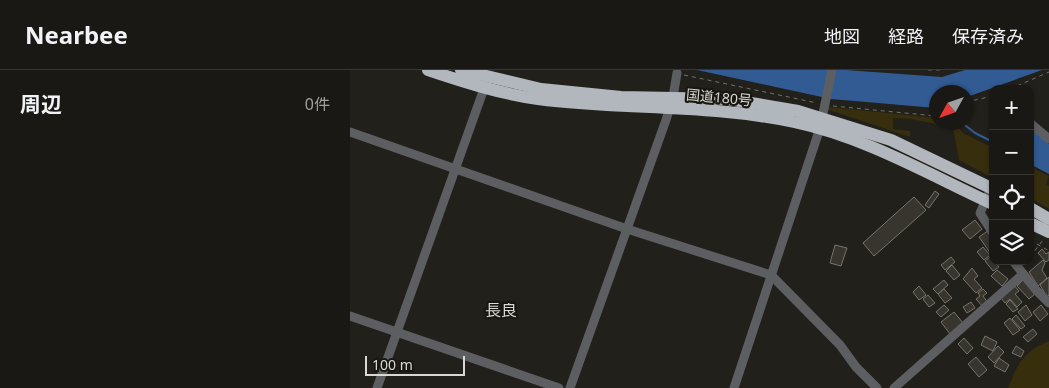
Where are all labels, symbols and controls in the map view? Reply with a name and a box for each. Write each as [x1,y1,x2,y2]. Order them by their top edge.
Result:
text: Nearbee [25,18,128,51]
text: 地図 [824,24,860,48]
text: 経路 [888,24,924,48]
text: 保存済み [952,24,1024,48]
street label: 国道180号 [685,85,753,109]
north arrow [929,85,974,130]
map controls [989,85,1034,265]
button: + [989,85,1034,130]
text: 周辺 [20,90,62,118]
text: 0件 [305,93,330,115]
button: − [989,130,1034,175]
button: locate [989,175,1034,220]
button: layers [989,220,1034,265]
district label: 長良 [485,299,517,321]
scale bar [365,353,465,376]
text: 100 m [372,355,413,374]

